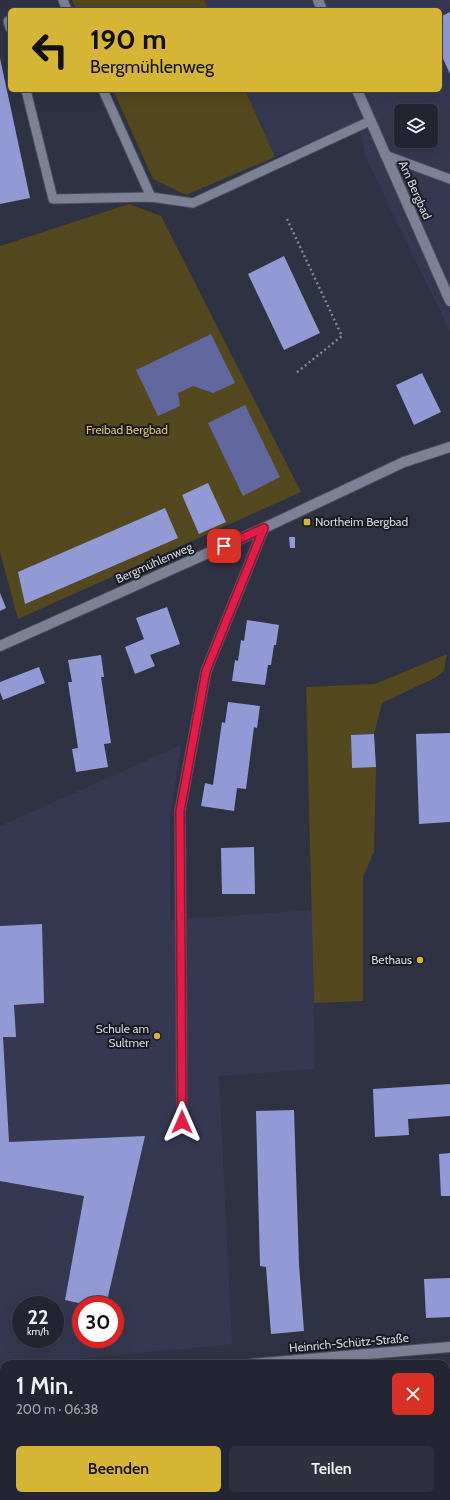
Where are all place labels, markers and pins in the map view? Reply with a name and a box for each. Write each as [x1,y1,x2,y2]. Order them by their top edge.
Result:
place label: Northeim Bergbad [315,514,408,529]
marker: Northeim Bergbad [302,517,312,527]
pin [207,529,241,563]
place label: Bethaus [371,952,412,967]
marker: Bethaus [415,955,425,965]
place label: Schule am Sultmer [96,1021,149,1050]
marker: Schule am Sultmer [152,1031,162,1041]

